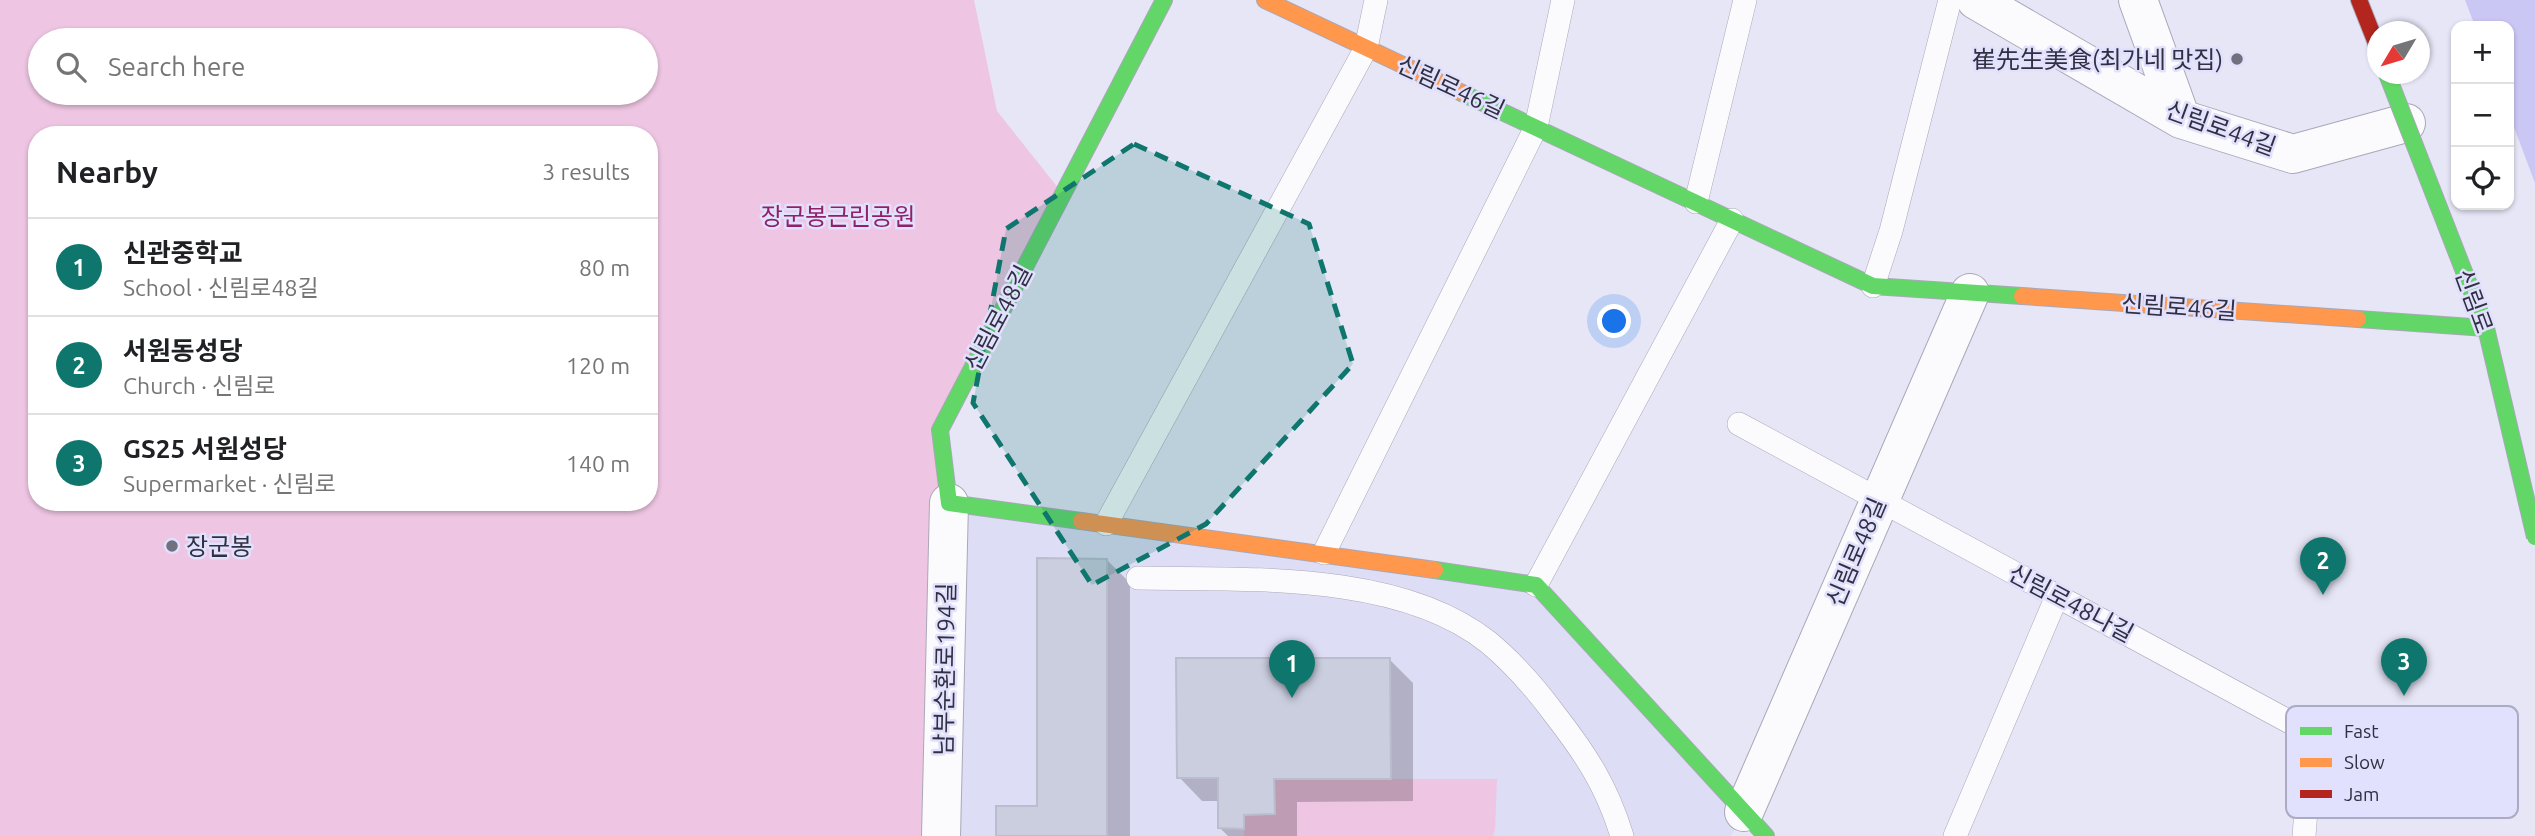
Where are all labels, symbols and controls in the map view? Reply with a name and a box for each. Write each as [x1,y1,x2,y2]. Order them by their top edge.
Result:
north arrow [2367,21,2430,84]
map controls [2451,21,2514,210]
button: + [2451,21,2514,84]
search box [28,28,658,105]
place label: 崔先生美食(최가네 맛집) [1972,46,2223,73]
icon: search [52,48,90,86]
street label: 신림로46길 [1393,50,1509,124]
marker: 崔先生美食(최가네 맛집) [2229,51,2245,67]
text: Search here [108,52,245,81]
button: − [2451,84,2514,147]
street label: 신림로44길 [2162,96,2280,160]
button: locate [2451,147,2514,210]
text: Nearby [56,155,158,189]
text: 3 results [542,159,630,184]
park label: 장군봉근린공원 [761,203,915,230]
text: 신관중학교 [123,238,243,267]
text: 1 [73,255,85,280]
text: 80 m [579,255,630,280]
street label: 신림로48길 [959,261,1037,375]
street label: 신림로 [2450,265,2498,337]
text: School · 신림로48길 [123,275,319,300]
street label: 신림로46길 [2120,290,2238,324]
your location [1597,304,1631,338]
text: 서원동성당 [123,336,243,365]
text: 2 [73,353,85,378]
text: 120 m [566,353,630,378]
text: Church · 신림로 [123,373,276,398]
text: GS25 서원성당 [123,434,287,463]
text: 3 [73,451,85,476]
text: 140 m [566,451,630,476]
text: Supermarket · 신림로 [123,471,336,496]
street label: 신림로48길 [1821,494,1891,610]
place label: 장군봉 [186,533,252,560]
pin: 2 [2300,537,2346,595]
marker: 장군봉 [164,538,180,554]
street label: 신림로48나길 [2004,559,2138,647]
street label: 남부순환로194길 [930,582,960,756]
pin: 3 [2381,638,2427,696]
pin: 1 [1269,640,1315,698]
legend [2286,706,2518,818]
text: Fast [2344,720,2379,742]
text: Slow [2344,751,2385,773]
text: Jam [2344,783,2380,805]

